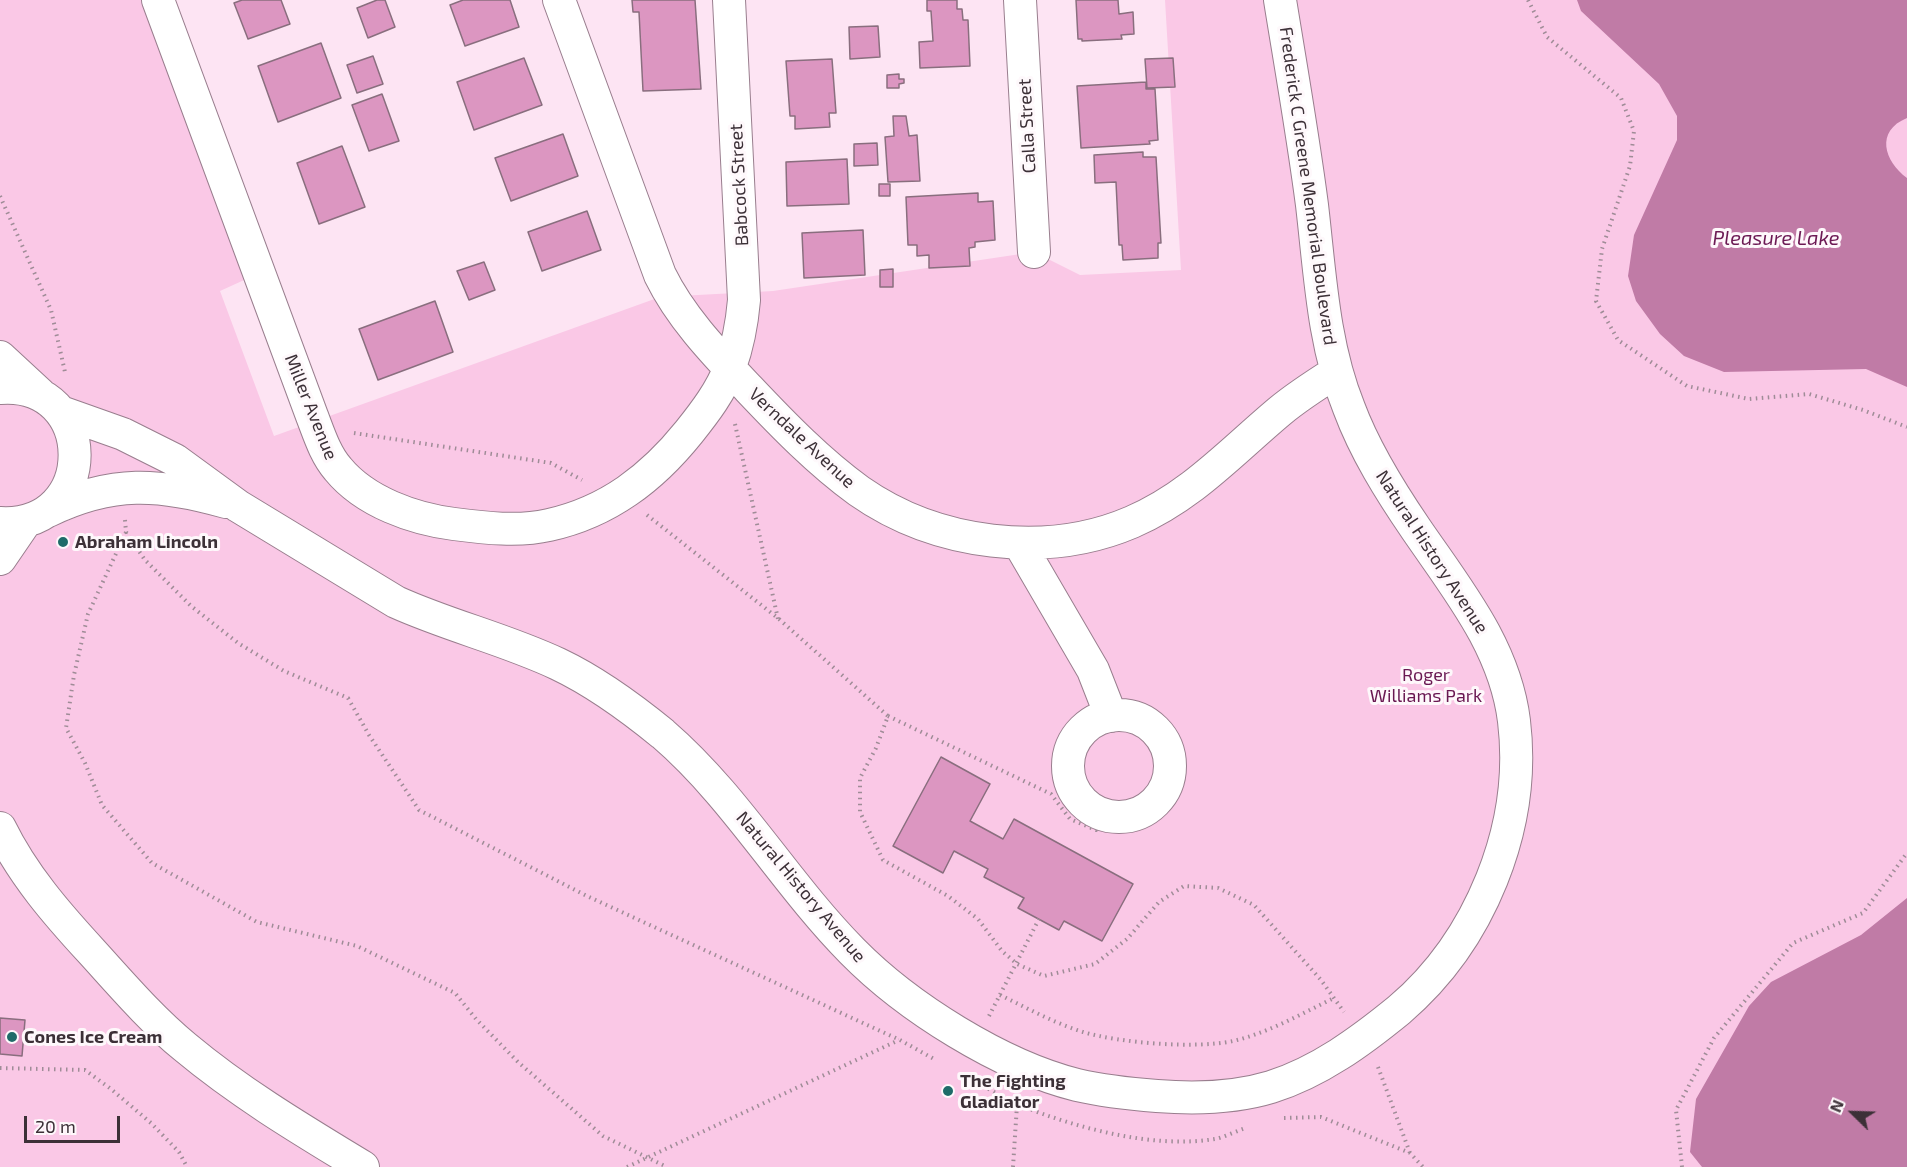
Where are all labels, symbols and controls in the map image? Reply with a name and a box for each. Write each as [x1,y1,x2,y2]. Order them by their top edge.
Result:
street label: Frederick C Greene Memorial Boulevard [1275,25,1341,347]
street label: Calla Street [1014,78,1040,174]
street label: Babcock Street [725,123,753,247]
water label: Pleasure Lake [1713,226,1839,250]
street label: Miller Avenue [280,351,342,463]
street label: Verndale Avenue [744,383,860,493]
street label: Natural History Avenue [1371,466,1493,638]
place label: Abraham Lincoln [75,531,218,553]
marker: Abraham Lincoln [56,535,70,549]
park label: Roger Williams Park [1370,664,1482,706]
street label: Natural History Avenue [732,807,870,967]
place label: Cones Ice Cream [24,1026,162,1048]
marker: Cones Ice Cream [5,1030,19,1044]
place label: The Fighting Gladiator [960,1070,1066,1112]
north arrow [1823,1083,1883,1143]
marker: The Fighting Gladiator [941,1084,955,1098]
text: N [1825,1097,1847,1115]
scale bar [27,1104,123,1142]
text: 20 m [35,1115,76,1137]

